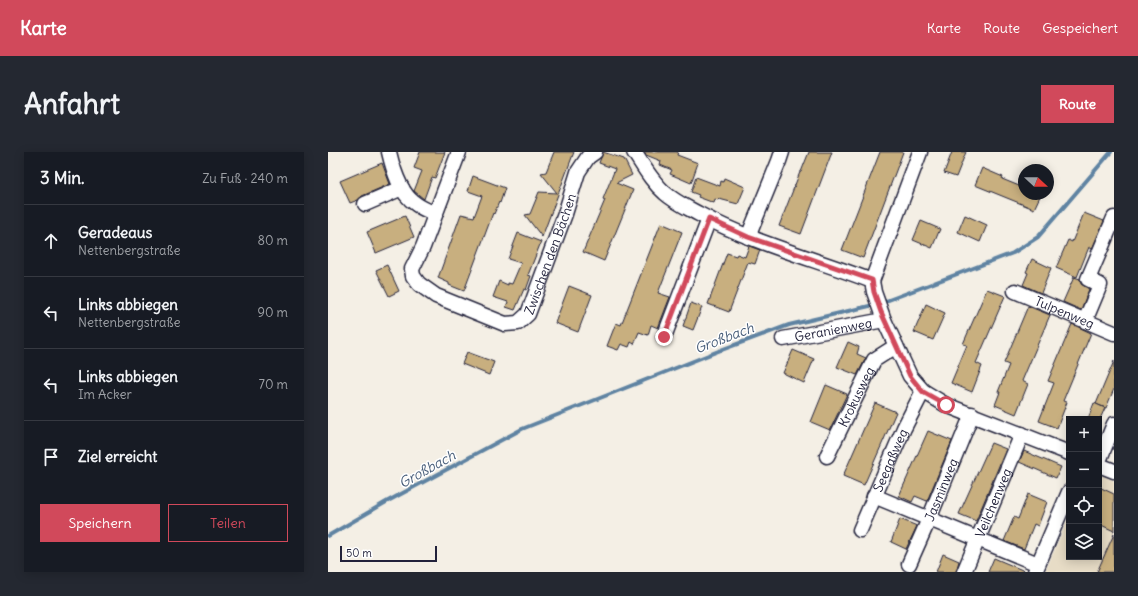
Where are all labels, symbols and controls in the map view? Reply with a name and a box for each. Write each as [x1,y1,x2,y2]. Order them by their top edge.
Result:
text: Karte [20,16,67,40]
text: Karte [927,19,961,37]
text: Route [983,19,1020,37]
text: Gespeichert [1042,19,1118,37]
button: Route [1041,85,1114,123]
text: Anfahrt [24,86,120,122]
north arrow [1018,164,1054,200]
text: 3 Min. [40,167,85,189]
text: Zu Fuß · 240 m [202,170,288,187]
street label: Zwischen den Bächen [520,191,580,317]
text: Geradeaus [78,223,152,242]
icon: ahead [40,230,62,252]
text: 80 m [257,232,288,249]
text: Nettenbergstraße [78,242,181,259]
street label: Tulpenweg [1032,292,1097,332]
text: Links abbiegen [78,295,178,314]
icon: left [40,302,62,324]
text: 90 m [257,304,288,321]
text: Nettenbergstraße [78,314,181,331]
street label: Geranienweg [793,314,873,345]
water label: Großbach [692,318,757,358]
route end [655,328,673,346]
street label: Krokusweg [834,364,878,430]
text: Links abbiegen [78,367,178,386]
icon: left [40,374,62,396]
text: 70 m [259,376,288,393]
text: Im Acker [78,386,132,403]
route start [937,396,955,414]
map controls [1066,416,1102,560]
button: + [1066,416,1102,452]
street label: Seegaßweg [869,426,911,495]
icon: arrive [40,446,62,468]
water label: Großbach [396,446,459,492]
text: Ziel erreicht [78,447,157,466]
button: − [1066,452,1102,488]
street label: Jasminweg [921,456,961,523]
street label: Veilchenweg [971,466,1015,540]
button: locate [1066,488,1102,524]
button: Speichern [40,504,160,542]
button: Teilen [168,504,288,542]
button: layers [1066,524,1102,560]
scale bar [340,544,437,563]
text: 50 m [346,546,372,560]

